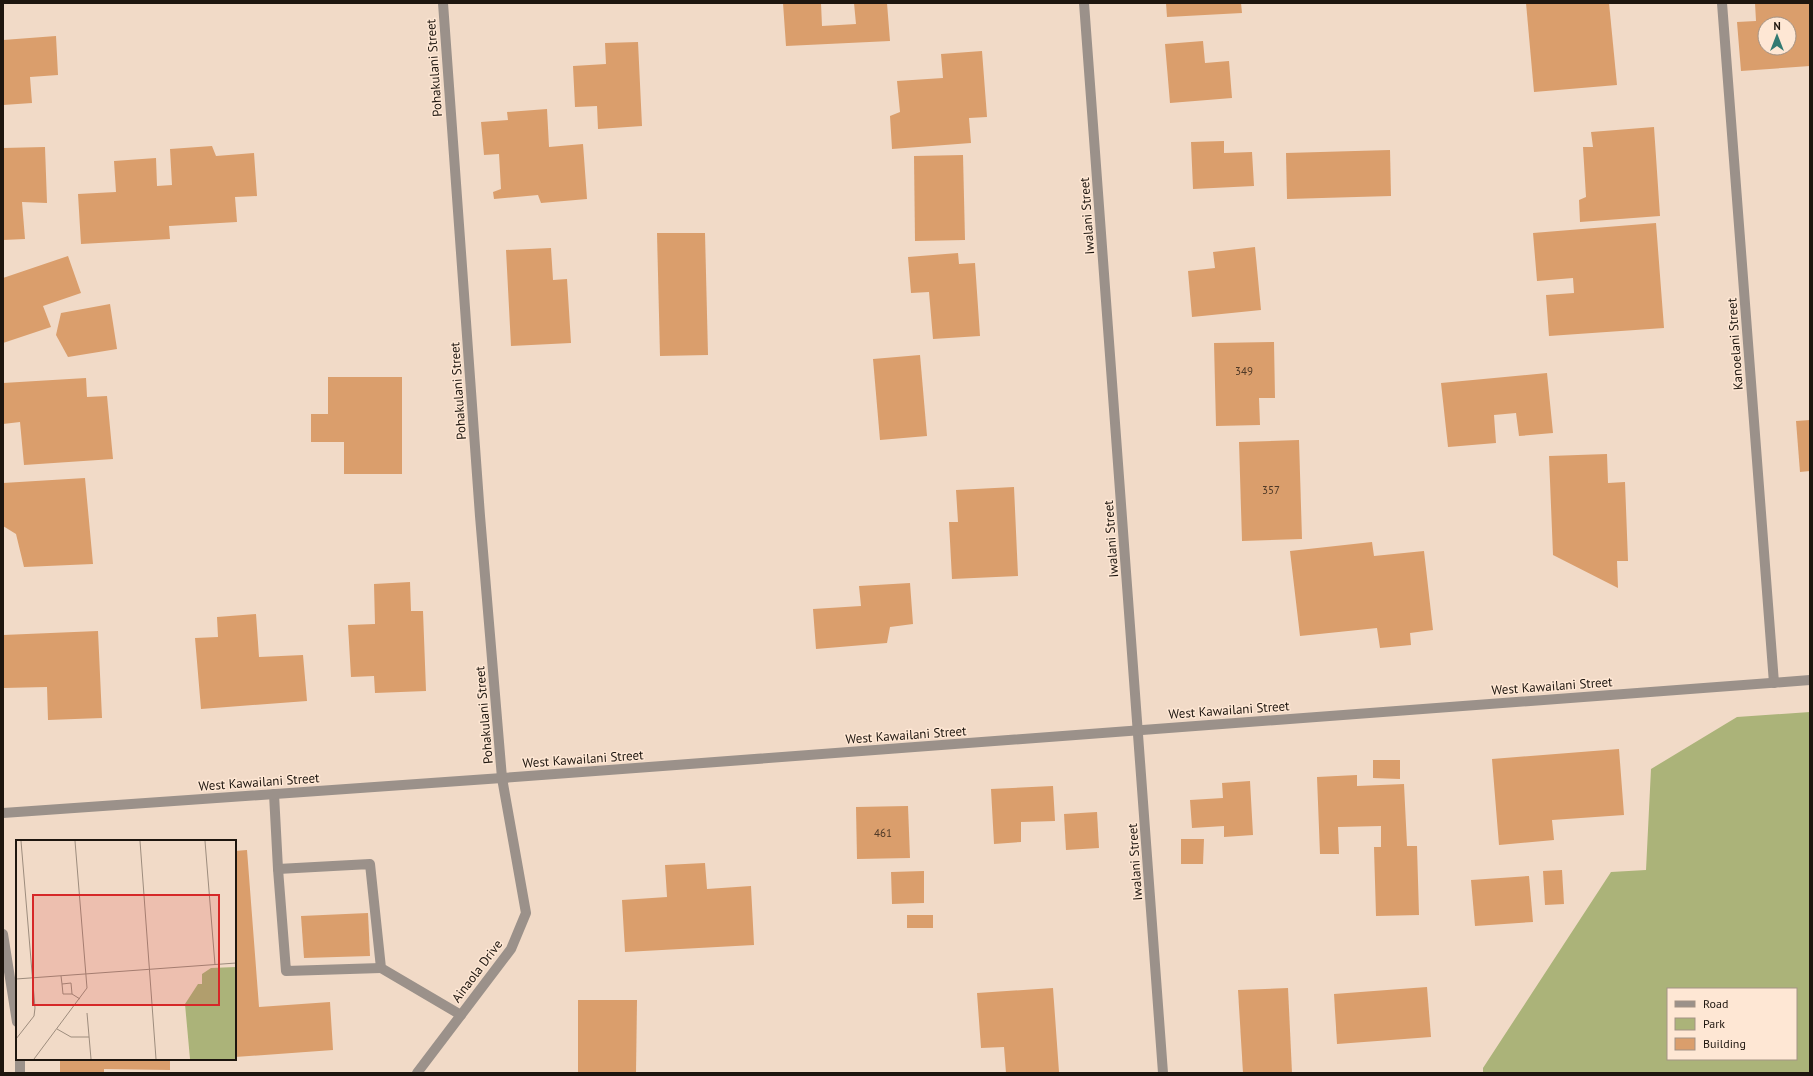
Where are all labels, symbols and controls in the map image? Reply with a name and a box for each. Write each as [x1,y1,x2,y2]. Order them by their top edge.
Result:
north arrow [1757,16,1797,56]
street label: Pohakulani Street [422,18,446,118]
text: N [1773,19,1781,33]
street label: Iwalani Street [1076,176,1098,255]
street label: Kanoelani Street [1723,297,1747,391]
street label: Pohakulani Street [446,341,470,441]
house number: 349 [1235,364,1253,378]
house number: 357 [1262,483,1280,497]
street label: Iwalani Street [1100,499,1122,578]
street label: Pohakulani Street [471,665,497,765]
street label: West Kawailani Street [1491,673,1614,699]
street label: West Kawailani Street [1168,697,1291,723]
street label: West Kawailani Street [845,722,968,748]
street label: West Kawailani Street [522,746,645,772]
street label: West Kawailani Street [198,769,321,795]
street label: Iwalani Street [1124,822,1146,901]
house number: 461 [874,826,892,840]
inset map [16,840,236,1060]
street label: Ainaola Drive [448,936,506,1006]
legend [1667,988,1797,1060]
text: Road [1703,996,1728,1011]
text: Park [1703,1016,1725,1031]
text: Building [1703,1036,1746,1051]

